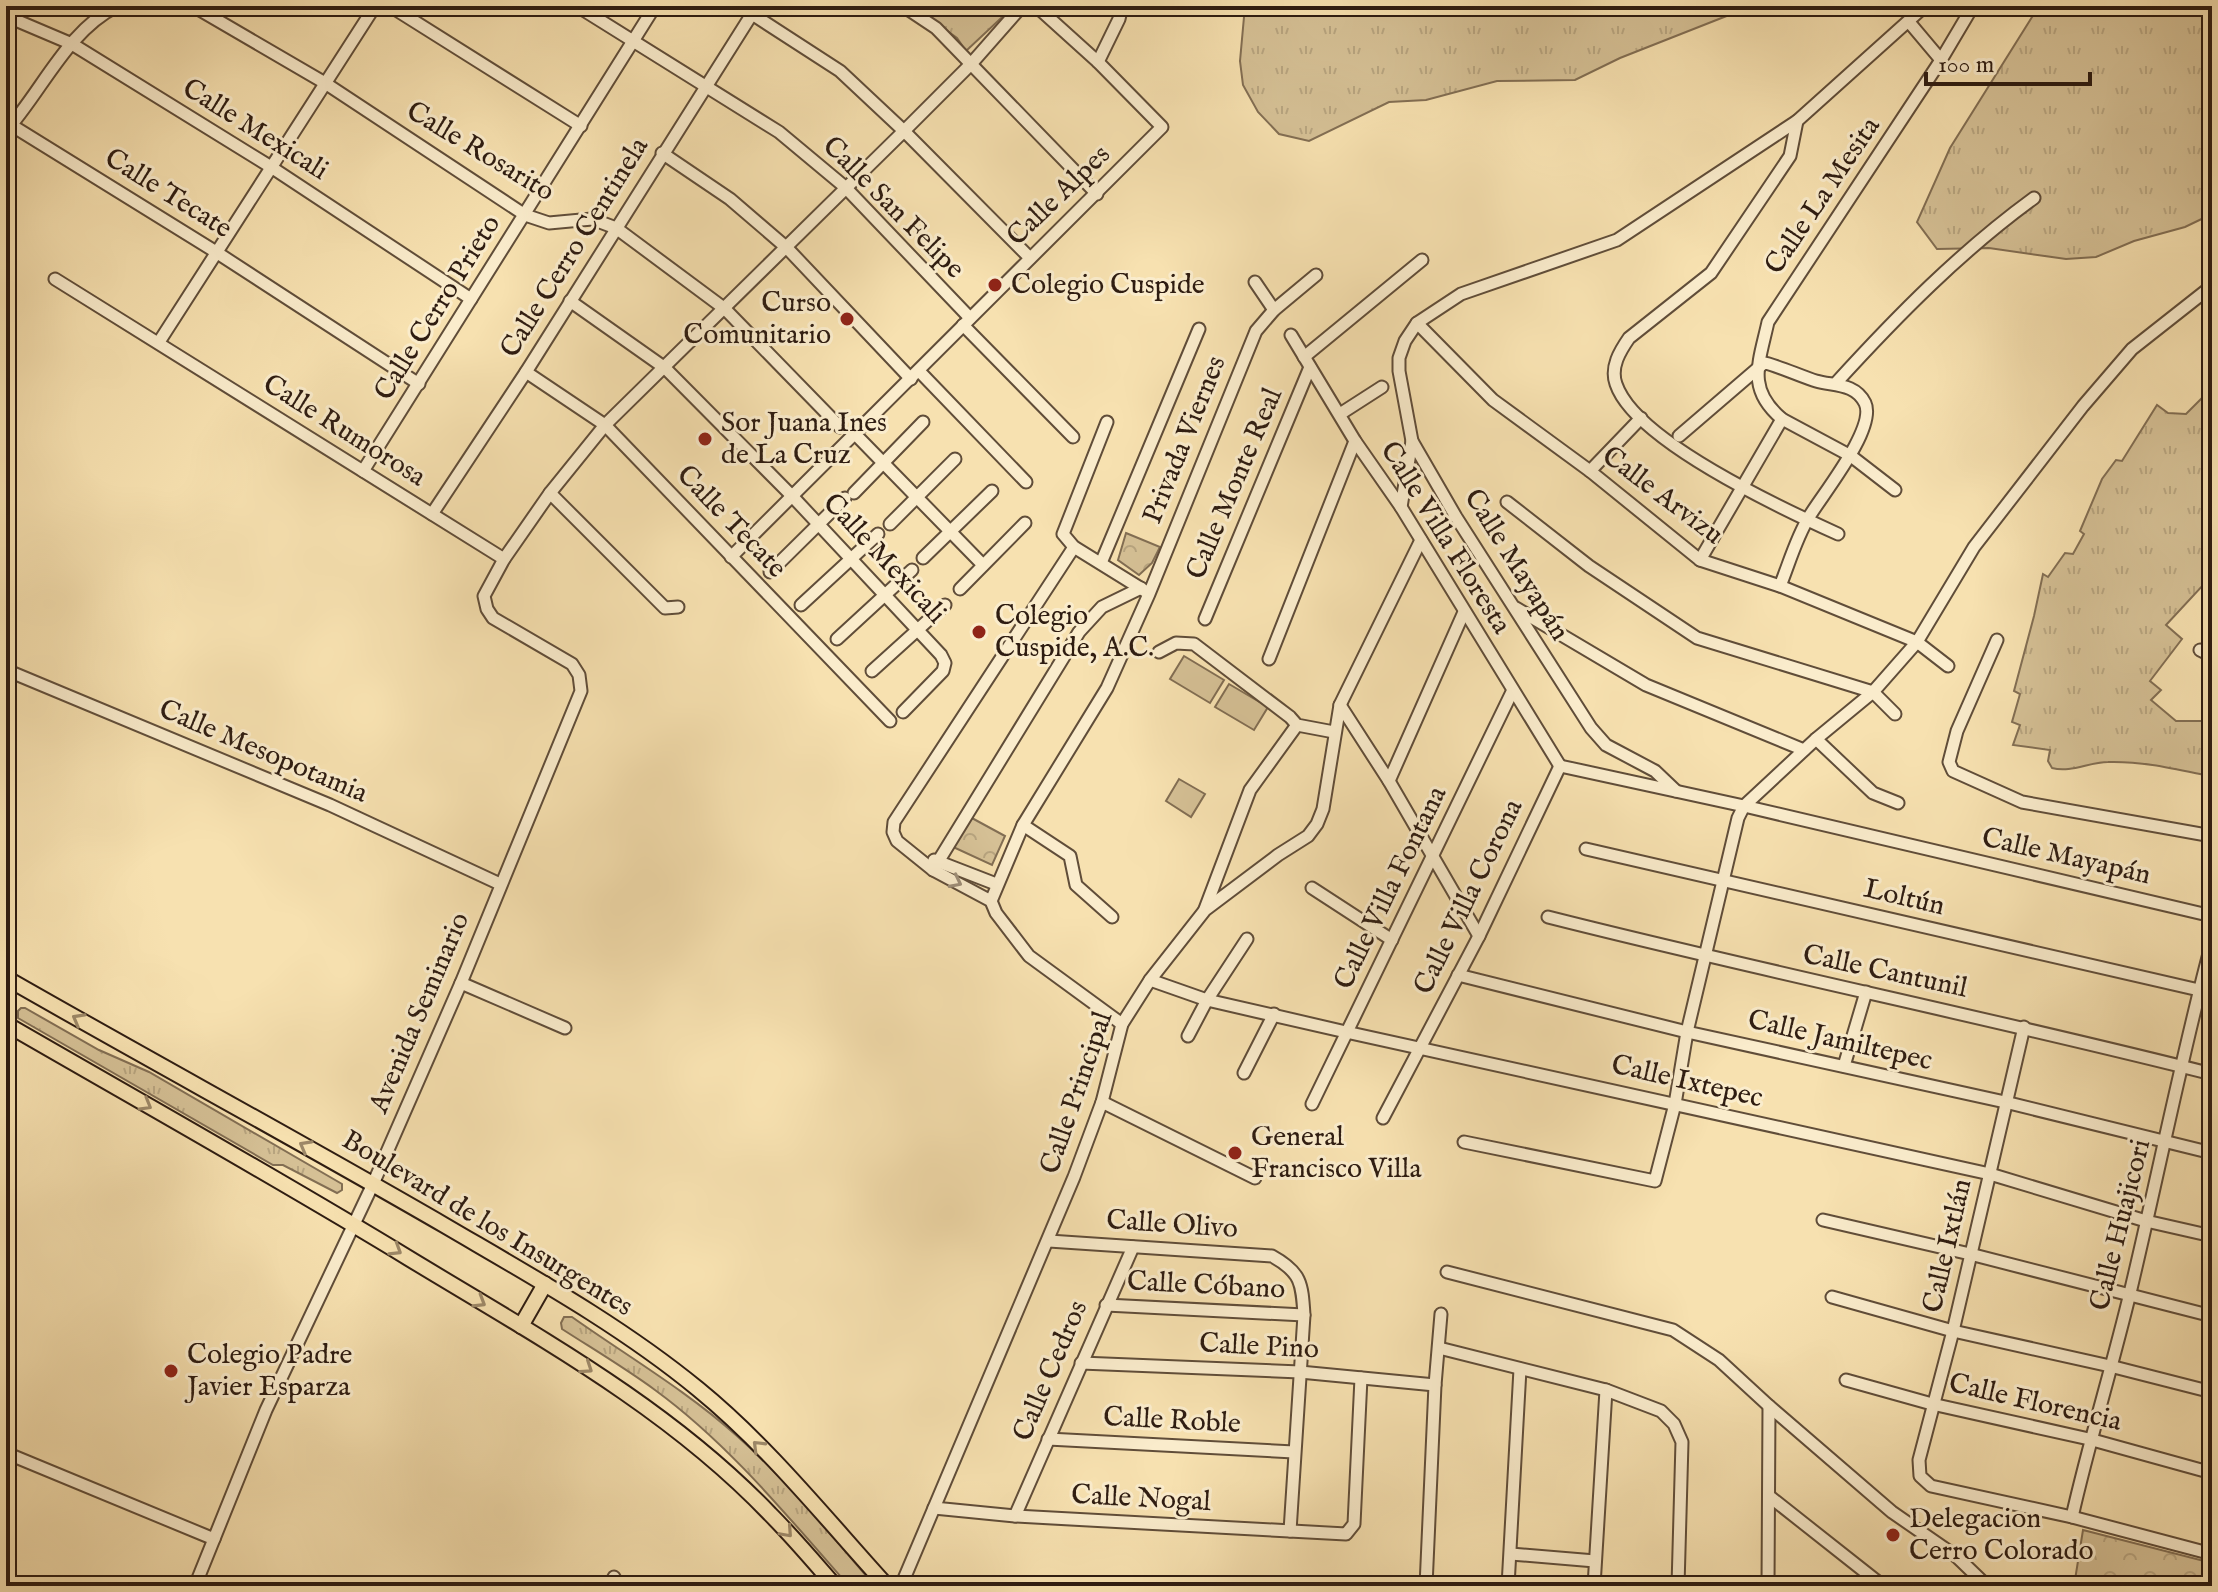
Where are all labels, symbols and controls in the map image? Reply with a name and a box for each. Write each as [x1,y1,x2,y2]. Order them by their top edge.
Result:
scale bar [1926,36,2090,86]
text: 100 m [1938,50,1994,81]
street label: Calle Mexicali [176,71,334,189]
street label: Calle Rosarito [400,94,560,210]
street label: Calle La Mesita [1758,110,1889,281]
street label: Calle San Felipe [814,129,972,287]
street label: Calle Cerro Centinela [493,131,657,365]
street label: Calle Alpes [1000,138,1118,254]
street label: Calle Tecate [98,141,238,247]
street label: Calle Cerro Prieto [367,209,509,407]
place label: Colegio Cuspide [1011,268,1205,303]
marker: Colegio Cuspide [986,276,1004,294]
place label: Curso Comunitario [683,286,831,353]
marker: Curso Comunitario [838,310,856,328]
street label: Privada Viernes [1135,351,1235,529]
street label: Calle Rumorosa [256,367,433,496]
street label: Calle Monte Real [1179,383,1291,585]
place label: Sor Juana Ines de La Cruz [721,406,887,473]
marker: Sor Juana Ines de La Cruz [696,430,714,448]
street label: Calle Villa Floresta [1372,435,1519,642]
street label: Calle Arvizu [1594,439,1730,553]
street label: Calle Tecate [669,458,794,586]
street label: Calle Mayapán [1456,483,1577,647]
street label: Calle Mexicali [815,487,953,631]
place label: Colegio Cuspide, A.C. [995,599,1154,666]
marker: Colegio Cuspide, A.C. [970,623,988,641]
street label: Calle Mesopotamia [153,692,373,812]
street label: Calle Villa Fontana [1327,780,1456,995]
street label: Calle Villa Corona [1407,793,1532,1000]
street label: Calle Mayapán [1978,821,2154,893]
street label: Loltún [1860,872,1948,924]
one-way arrow [947,873,962,888]
street label: Avenida Seminario [362,907,478,1120]
street label: Calle Cantunil [1799,937,1971,1007]
street label: Calle Jamiltepec [1744,1003,1936,1079]
street label: Calle Principal [1033,1007,1121,1179]
one-way arrow [72,1013,87,1029]
street label: Calle Ixtepec [1608,1048,1766,1116]
one-way arrow [137,1095,152,1111]
place label: General Francisco Villa [1251,1120,1422,1187]
street label: Boulevard de los Insurgentes [335,1123,639,1325]
street label: Calle Huajicori [2083,1136,2159,1314]
one-way arrow [299,1140,314,1156]
marker: General Francisco Villa [1226,1144,1244,1162]
street label: Calle Ixtlán [1916,1176,1980,1316]
street label: Calle Olivo [1105,1203,1239,1247]
one-way arrow [387,1241,402,1256]
street label: Calle Cóbano [1126,1264,1286,1308]
one-way arrow [471,1292,486,1307]
street label: Calle Cedros [1006,1295,1096,1447]
street label: Calle Pino [1198,1326,1320,1368]
place label: Colegio Padre Javier Esparza [184,1338,352,1405]
one-way arrow [578,1358,592,1373]
marker: Colegio Padre Javier Esparza [162,1362,180,1380]
street label: Calle Florencia [1945,1366,2126,1440]
street label: Calle Roble [1102,1400,1242,1442]
one-way arrow [753,1441,768,1455]
street label: Calle Nogal [1070,1478,1212,1520]
place label: Delegacion Cerro Colorado [1909,1502,2094,1569]
one-way arrow [777,1523,792,1538]
marker: Delegacion Cerro Colorado [1884,1526,1902,1544]

